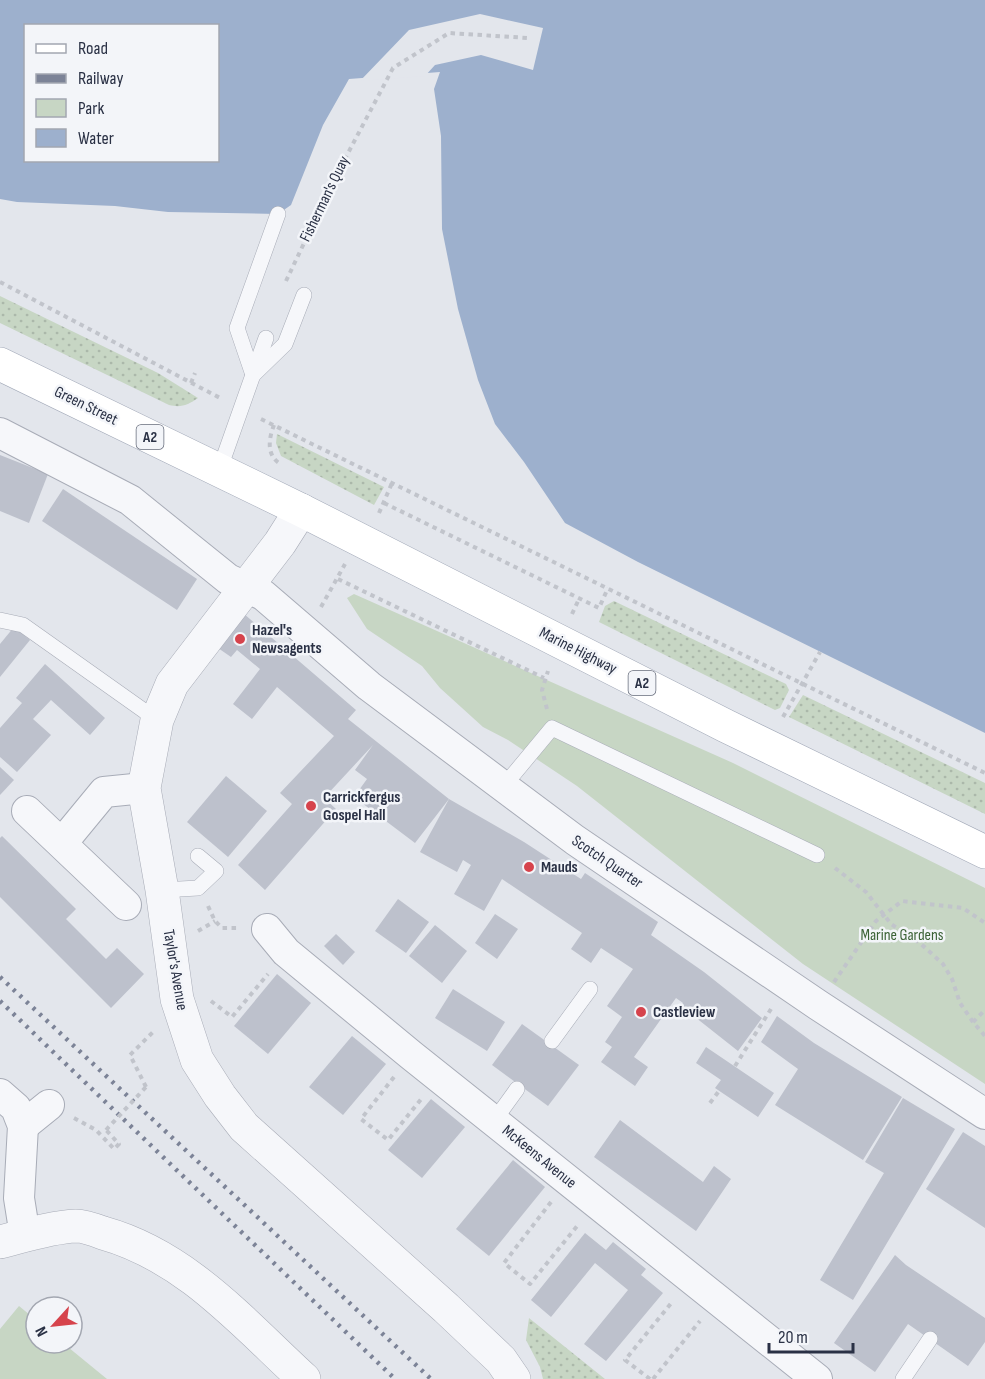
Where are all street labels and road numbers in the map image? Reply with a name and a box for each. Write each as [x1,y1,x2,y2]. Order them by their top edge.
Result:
street label: Fisherman's Quay [296,153,354,245]
street label: Green Street [51,382,121,430]
road number: A2 [136,425,164,449]
street label: Marine Highway [536,623,620,679]
road number: A2 [628,671,656,695]
street label: Scotch Quarter [568,831,646,893]
street label: Taylor's Avenue [159,928,191,1012]
street label: McKeens Avenue [498,1121,580,1193]

